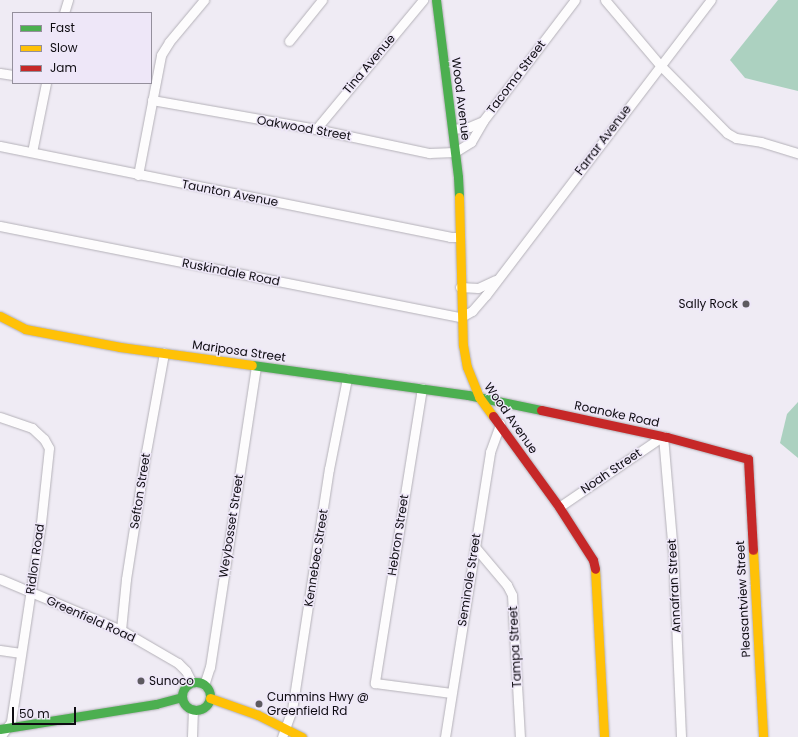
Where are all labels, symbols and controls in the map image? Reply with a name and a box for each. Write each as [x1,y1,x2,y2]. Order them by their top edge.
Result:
legend [12,12,152,84]
text: Fast [50,19,75,36]
street label: Tina Avenue [340,31,398,97]
street label: Tacoma Street [484,37,548,117]
text: Slow [50,39,78,56]
street label: Wood Avenue [449,57,473,141]
text: Jam [50,59,77,76]
street label: Farrar Avenue [572,102,634,178]
street label: Oakwood Street [256,113,352,143]
street label: Taunton Avenue [181,177,279,209]
street label: Ruskindale Road [181,255,281,289]
place label: Sally Rock [679,297,738,311]
marker: Sally Rock [741,299,751,309]
street label: Mariposa Street [191,337,287,365]
street label: Wood Avenue [481,380,541,456]
street label: Roanoke Road [573,398,661,430]
street label: Noah Street [578,445,644,497]
street label: Sefton Street [127,452,153,530]
street label: Weybosset Street [216,473,246,579]
street label: Hebron Street [384,493,412,577]
street label: Kennebec Street [301,508,331,608]
street label: Ridlon Road [23,523,47,595]
street label: Seminole Street [455,533,483,627]
street label: Annafran Street [664,539,684,633]
street label: Pleasantview Street [733,540,753,658]
street label: Greenfield Road [44,593,138,645]
street label: Tampa Street [506,606,524,688]
place label: Sunoco [149,674,194,688]
marker: Sunoco [136,676,146,686]
place label: Cummins Hwy @ Greenfield Rd [267,690,369,718]
scale bar [14,699,78,725]
marker: Cummins Hwy @ Greenfield Rd [254,699,264,709]
text: 50 m [19,705,50,722]

